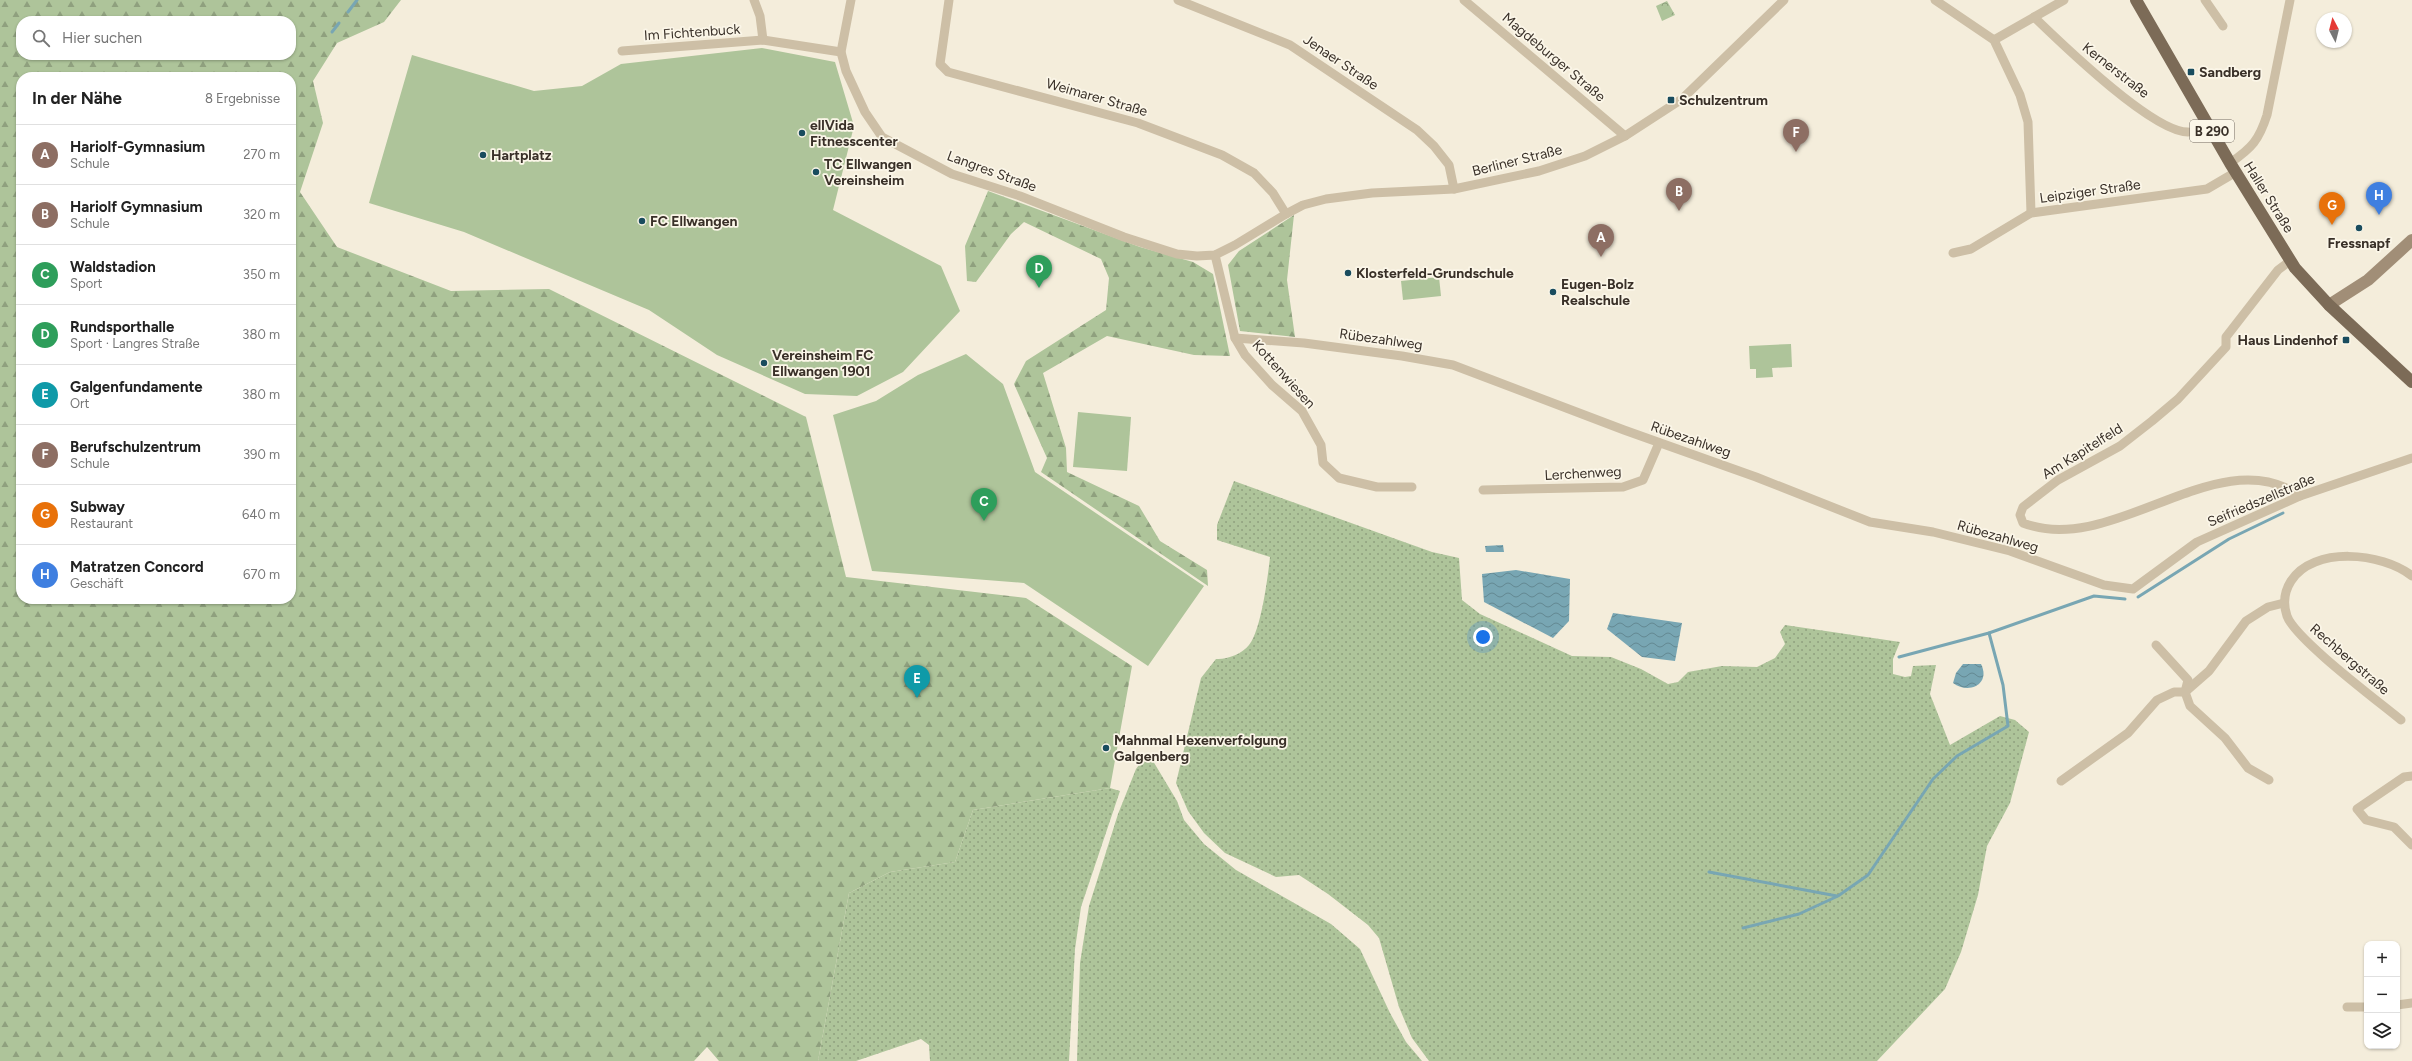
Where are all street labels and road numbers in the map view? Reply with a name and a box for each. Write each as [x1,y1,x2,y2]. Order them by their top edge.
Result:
street label: Magdeburger Straße [1499,9,1609,106]
street label: Im Fichtenbuck [643,21,741,44]
street label: Jenaer Straße [1300,31,1382,94]
street label: Kernerstraße [2079,39,2153,102]
street label: Weimarer Straße [1044,75,1150,120]
road number: B 290 [2190,120,2234,142]
street label: Berliner Straße [1470,141,1564,180]
street label: Langres Straße [945,147,1039,196]
street label: Haller Straße [2240,158,2297,236]
street label: Leipziger Straße [2038,176,2142,207]
street label: Rübezahlweg [1338,325,1424,354]
street label: Kottenwiesen [1248,337,1319,412]
street label: Rübezahlweg [1648,418,1733,461]
street label: Am Kapitelfeld [2039,420,2126,483]
street label: Lerchenweg [1544,463,1622,484]
street label: Seifriedszellstraße [2205,470,2318,531]
street label: Rübezahlweg [1955,517,2041,556]
street label: Rechbergstraße [2306,620,2393,699]

